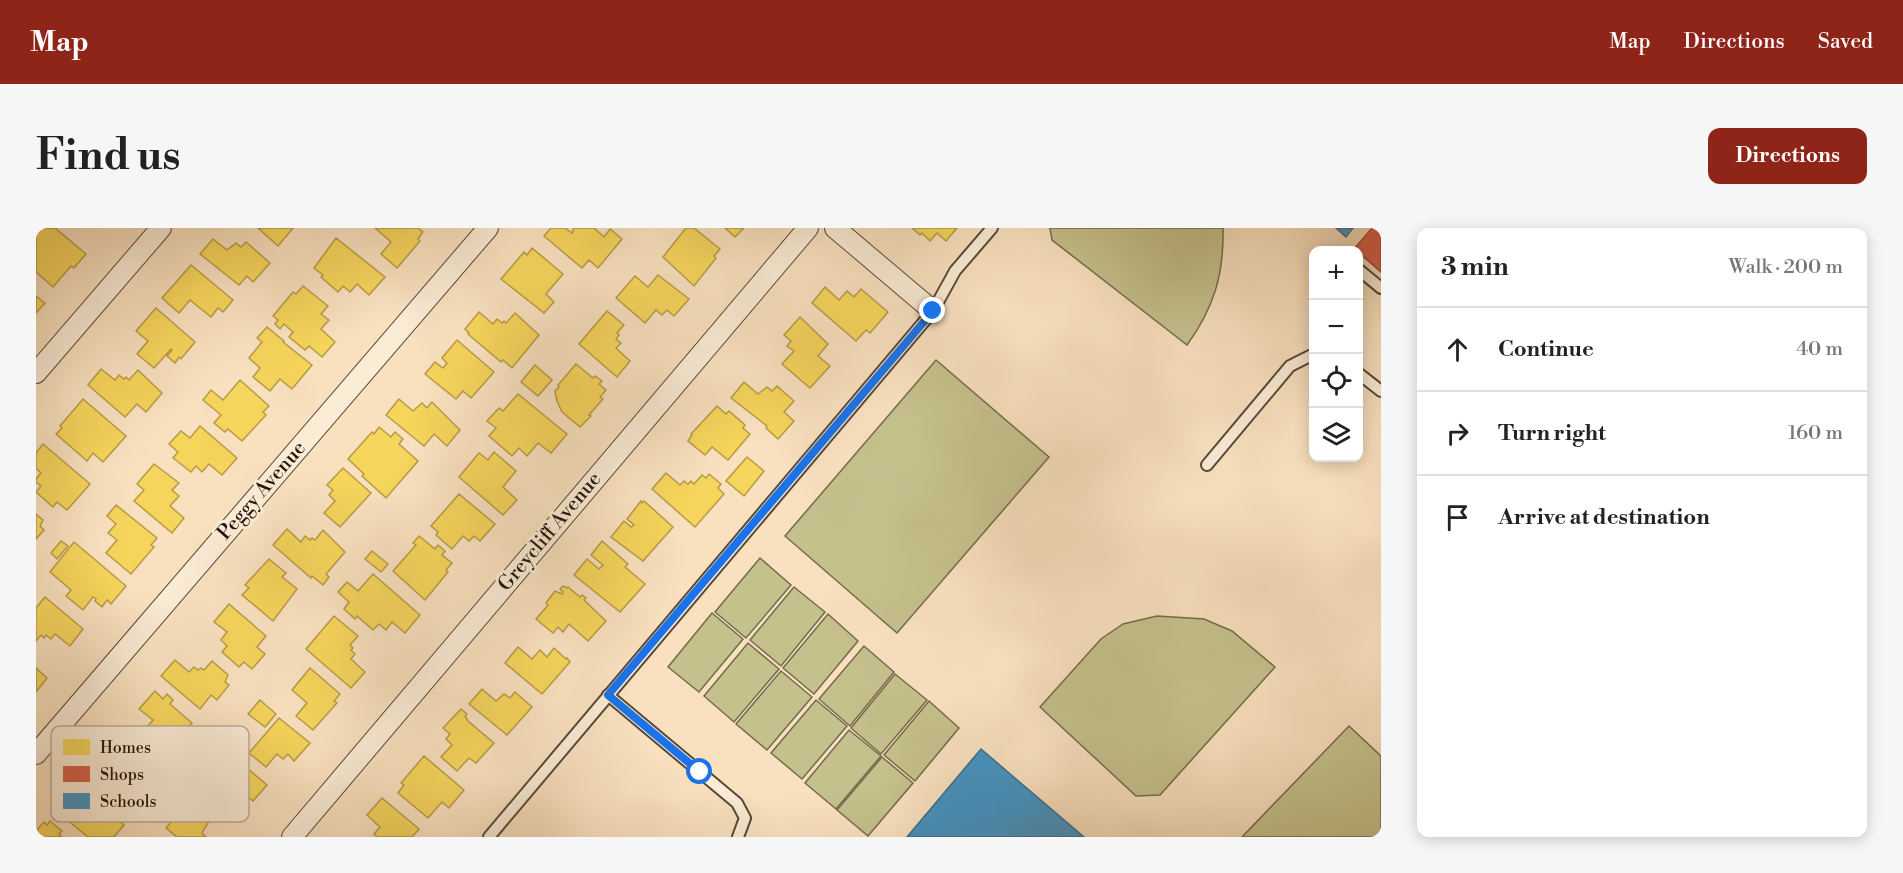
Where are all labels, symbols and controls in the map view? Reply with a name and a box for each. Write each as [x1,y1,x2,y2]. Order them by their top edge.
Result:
text: Map [30,25,89,60]
text: Map [1609,29,1651,55]
text: Directions [1684,29,1785,55]
text: Saved [1818,29,1873,55]
button: Directions [1708,128,1867,184]
text: Find us [36,130,180,183]
map controls [1309,246,1363,462]
button: + [1309,246,1363,300]
text: 3 min [1441,251,1509,283]
text: Walk · 200 m [1729,255,1843,280]
route end [919,297,945,323]
button: − [1309,300,1363,354]
icon: ahead [1441,333,1474,366]
text: Continue [1498,336,1594,363]
text: 40 m [1796,337,1843,362]
button: locate [1309,354,1363,408]
button: layers [1309,408,1363,462]
icon: right [1441,417,1474,450]
text: Turn right [1498,420,1606,447]
text: 160 m [1788,421,1843,446]
street label: Peggy Avenue [212,436,312,546]
street label: Greycliff Avenue [493,467,607,597]
icon: arrive [1441,501,1474,534]
text: Arrive at destination [1498,504,1710,531]
legend [51,726,249,822]
text: Homes [100,738,151,758]
route start [686,758,712,784]
text: Shops [100,765,144,785]
text: Schools [100,792,156,812]

